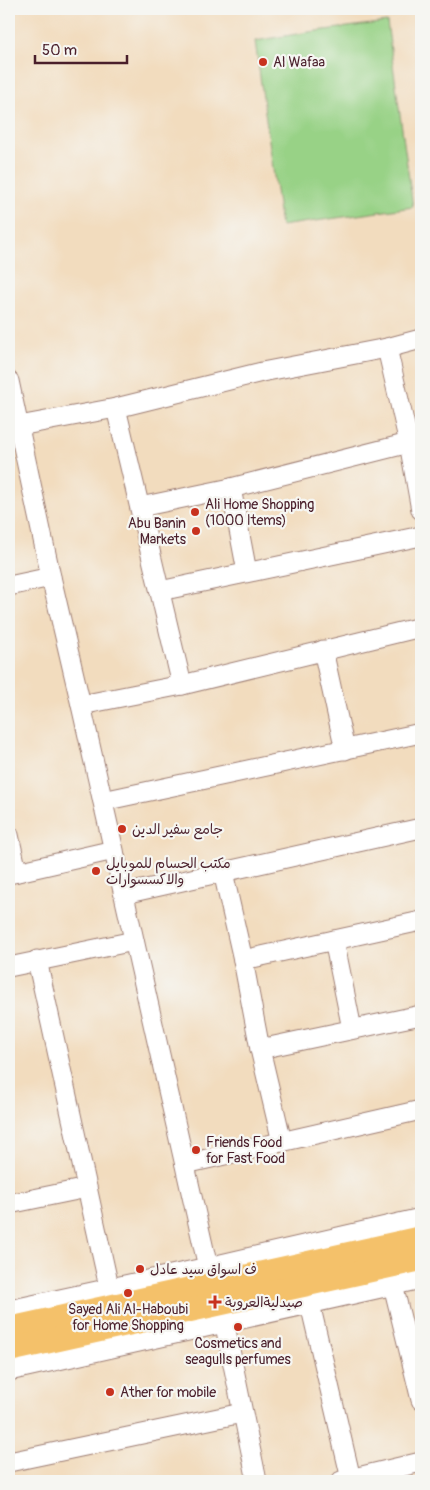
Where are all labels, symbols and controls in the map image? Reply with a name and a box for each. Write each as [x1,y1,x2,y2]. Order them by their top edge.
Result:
scale bar [35,32,128,64]
text: 50 m [42,41,77,60]
place label: Al Wafaa [273,54,325,71]
marker: Al Wafaa [257,56,269,68]
place label: Ali Home Shopping (1000 Items) [205,496,314,529]
marker: Ali Home Shopping (1000 Items) [189,506,201,518]
place label: Abu Banin Markets [128,515,187,548]
marker: Abu Banin Markets [190,525,202,537]
place label: جامع سفير الدين [132,821,223,840]
marker: جامع سفير الدين [116,823,128,835]
place label: مكتب الحسام للموبايل والاكسسوارات [106,855,231,888]
marker: مكتب الحسام للموبايل والاكسسوارات [90,865,102,877]
place label: Friends Food for Fast Food [206,1134,285,1167]
marker: Friends Food for Fast Food [190,1144,202,1156]
place label: ف اسواق سيد عادل [150,1261,257,1278]
marker: ف اسواق سيد عادل [134,1263,146,1275]
marker: Sayed Ali Al-Haboubi for Home Shopping [122,1287,134,1299]
place label: صيدليةالعروبة [225,1294,303,1311]
marker: صيدليةالعروبة [209,1296,221,1308]
place label: Sayed Ali Al-Haboubi for Home Shopping [68,1301,188,1334]
marker: Cosmetics and seagulls perfumes [232,1321,244,1333]
place label: Cosmetics and seagulls perfumes [185,1335,292,1368]
place label: Ather for mobile [120,1384,216,1401]
marker: Ather for mobile [104,1386,116,1398]

